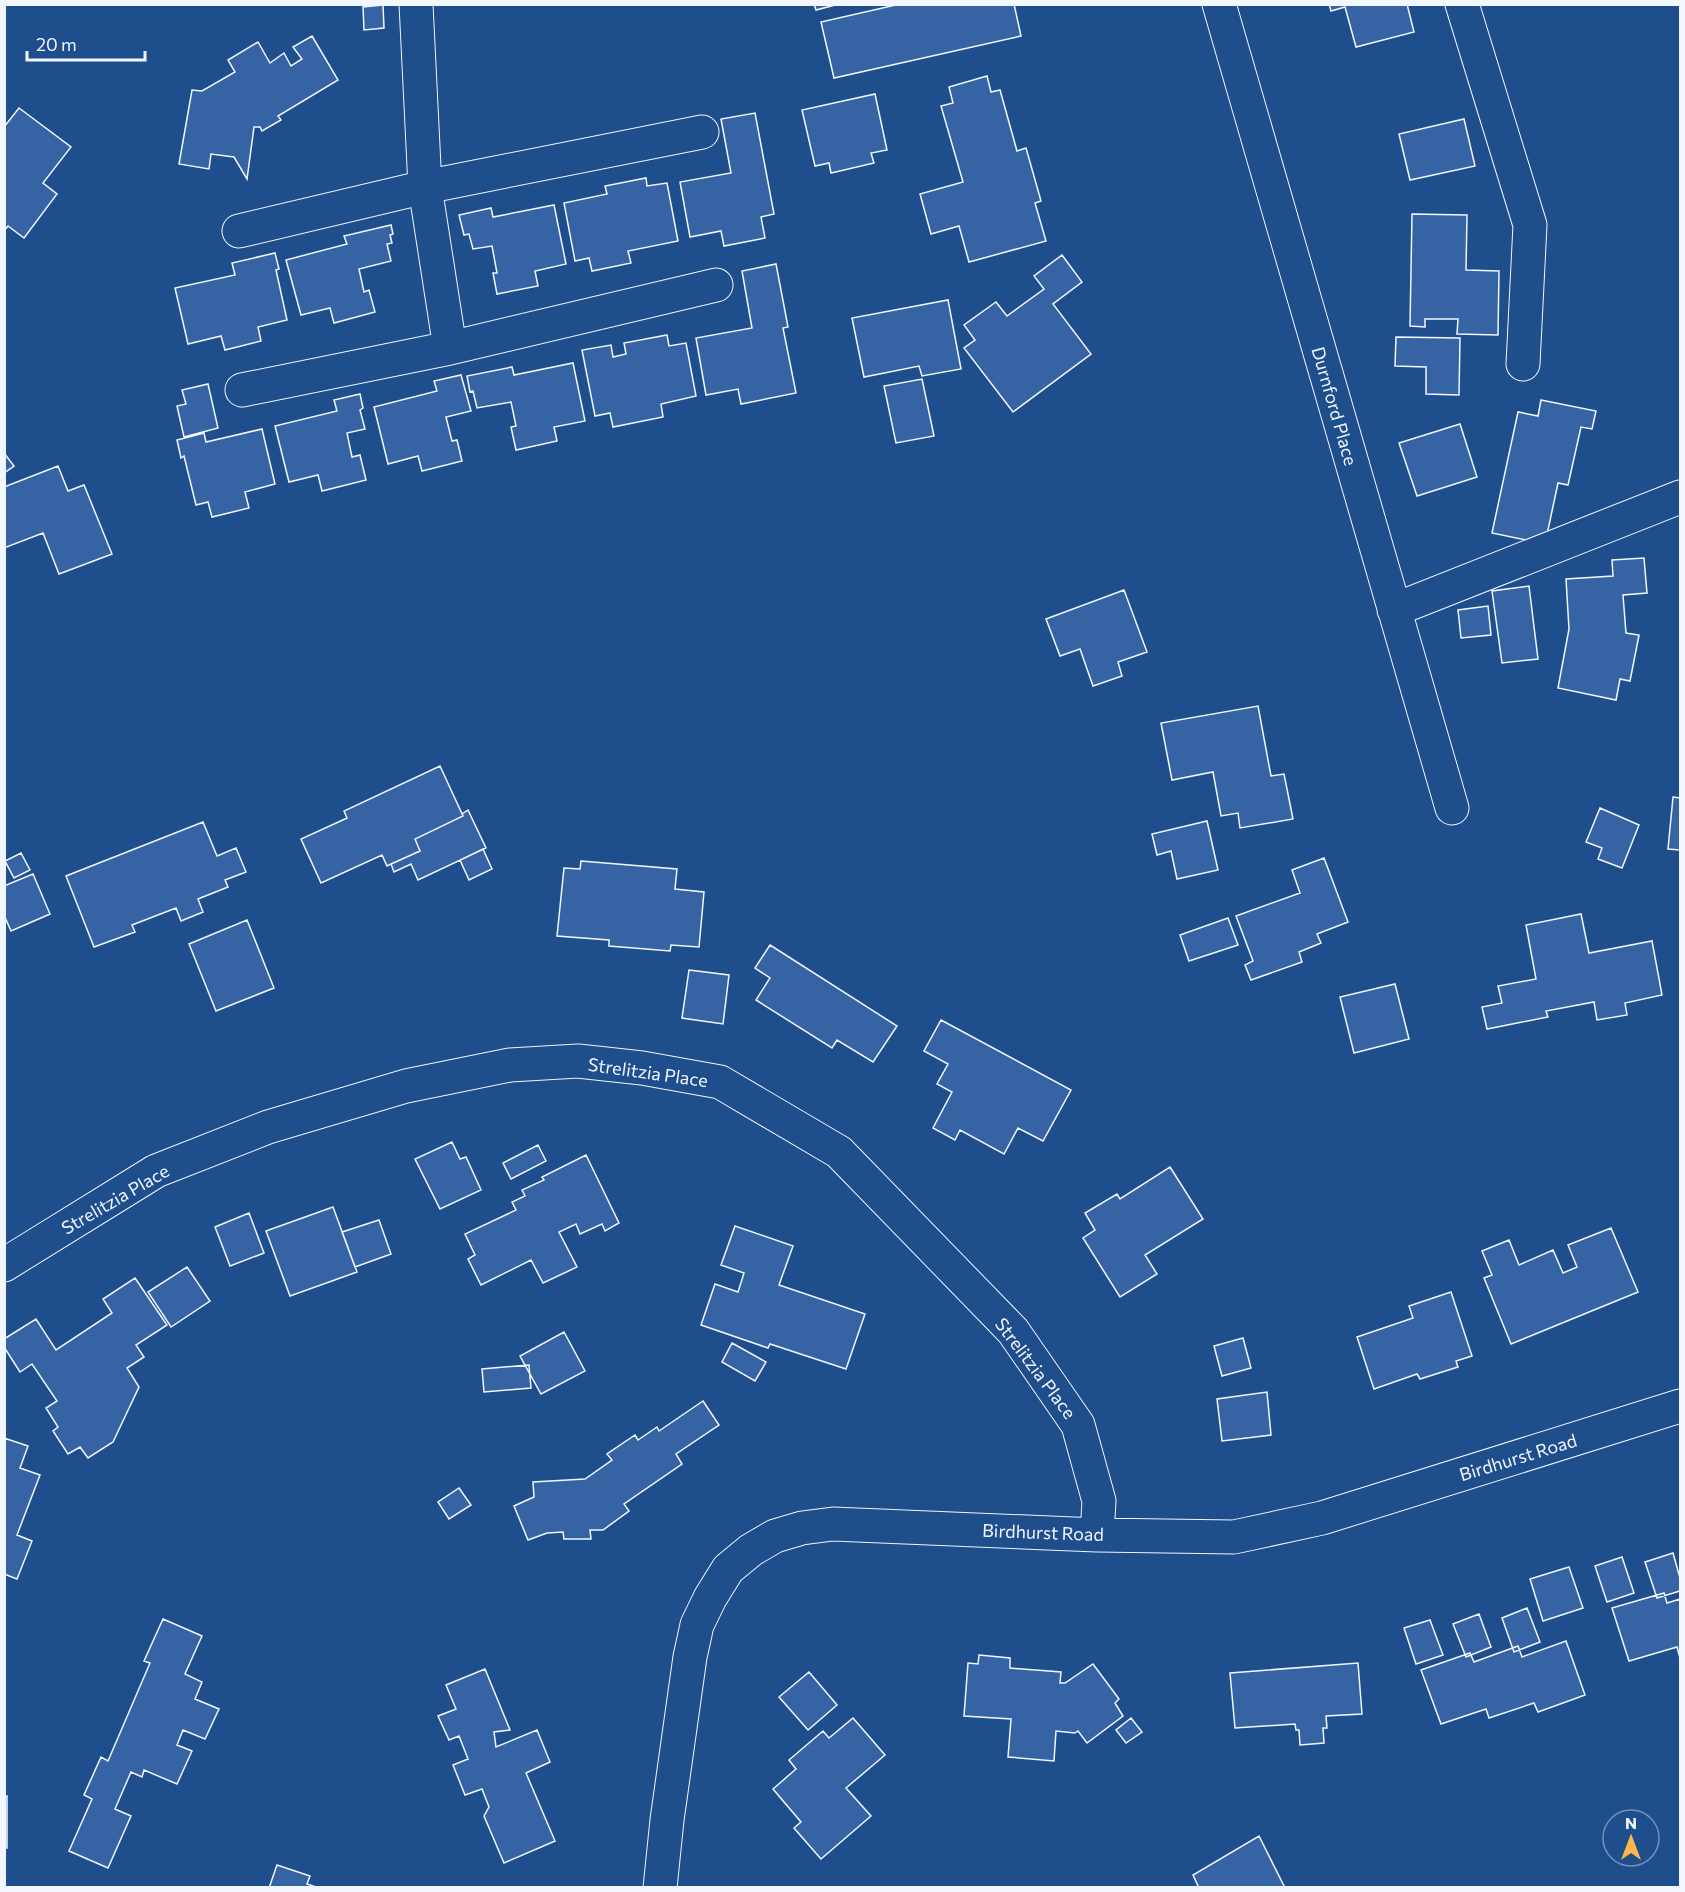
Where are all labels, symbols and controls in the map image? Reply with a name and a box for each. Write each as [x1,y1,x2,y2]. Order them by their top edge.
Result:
scale bar [27,24,146,62]
text: 20 m [36,33,77,55]
street label: Durnford Place [1308,344,1362,468]
street label: Strelitzia Place [587,1053,709,1091]
street label: Strelitzia Place [57,1159,173,1239]
street label: Strelitzia Place [991,1313,1081,1423]
street label: Birdhurst Road [1457,1429,1579,1485]
street label: Birdhurst Road [982,1519,1104,1545]
north arrow [1601,1808,1661,1868]
text: N [1625,1813,1637,1832]

